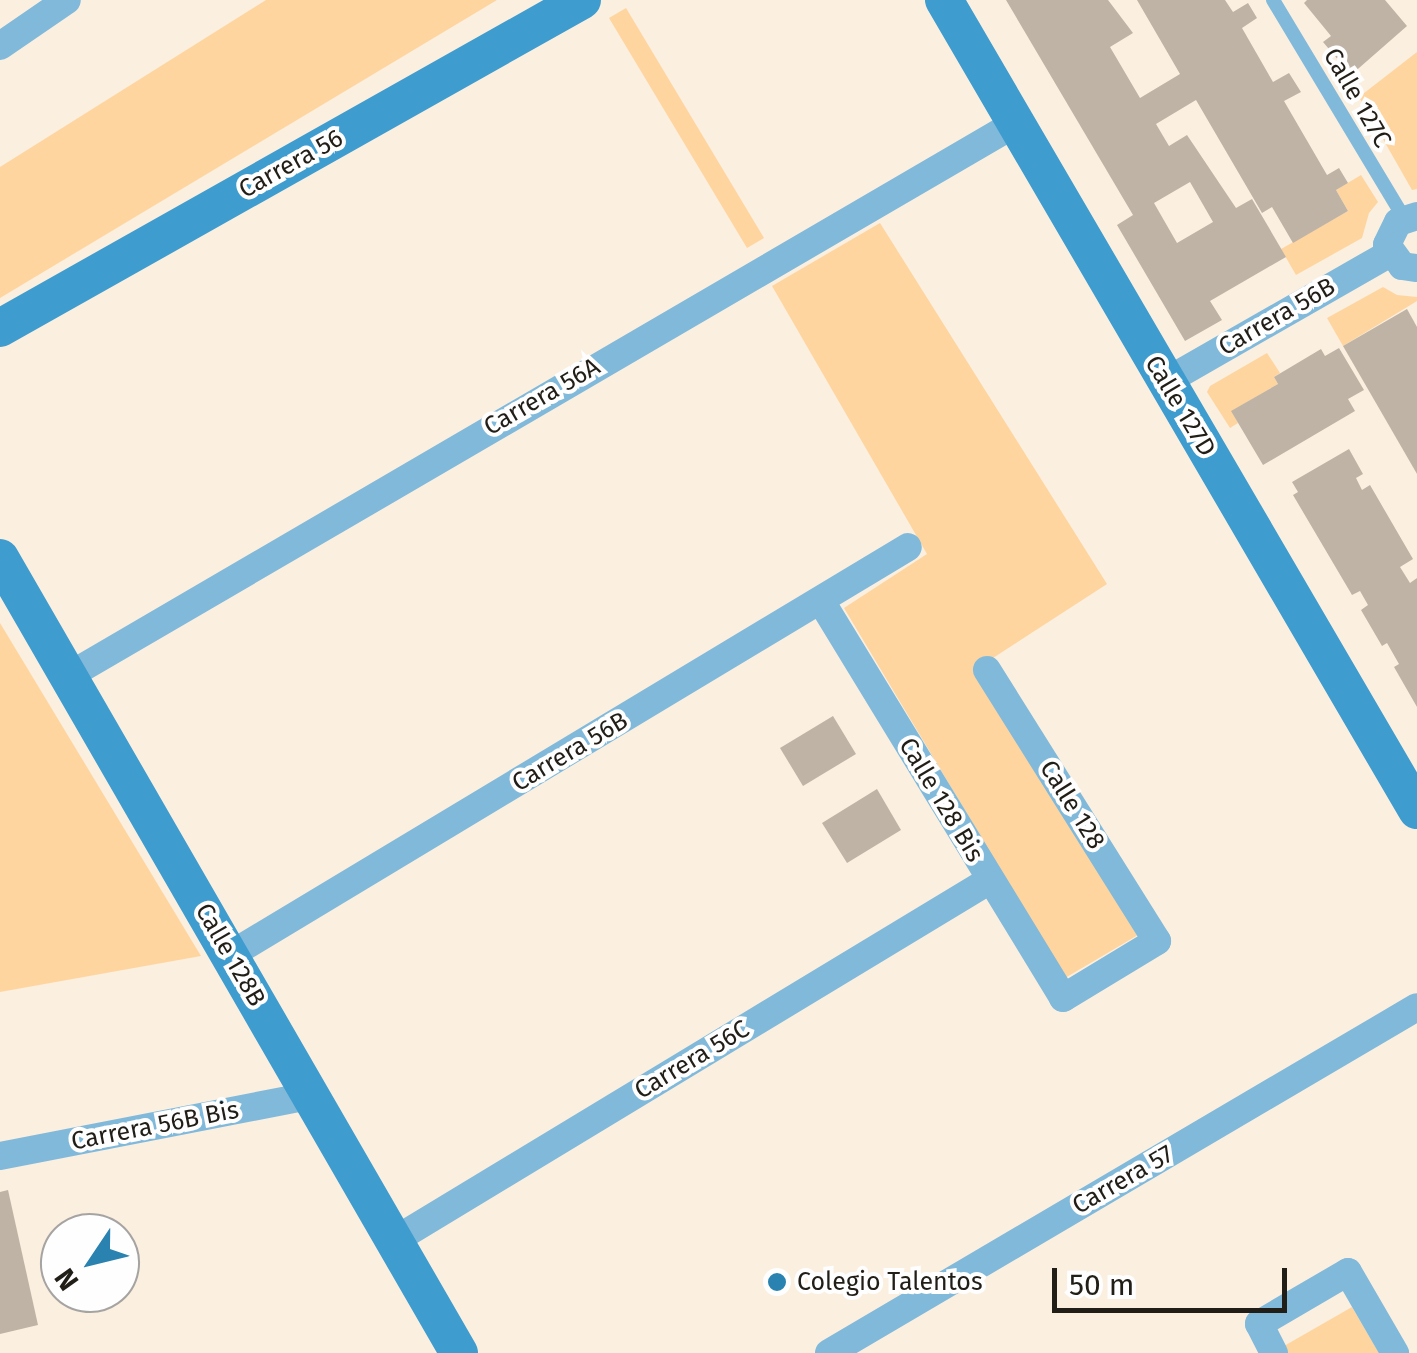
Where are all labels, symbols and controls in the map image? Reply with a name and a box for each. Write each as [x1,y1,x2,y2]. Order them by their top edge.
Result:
street label: Calle 127C [1317,43,1397,153]
street label: Carrera 56 [234,123,348,205]
street label: Carrera 56B [1213,272,1341,362]
street label: Calle 127D [1138,350,1222,462]
street label: Carrera 56A [479,352,605,442]
street label: Carrera 56B [507,706,633,798]
street label: Calle 128 Bis [892,733,990,867]
street label: Calle 128 [1033,755,1111,855]
street label: Calle 128B [188,898,272,1012]
street label: Carrera 56C [629,1014,755,1106]
street label: Carrera 56B Bis [69,1095,241,1157]
street label: Carrera 57 [1067,1139,1179,1221]
north arrow [40,1213,140,1313]
scale bar [1057,1248,1292,1310]
text: N [48,1262,86,1296]
place label: Colegio Talentos [797,1267,983,1297]
text: 50 m [1069,1267,1134,1303]
marker: Colegio Talentos [766,1271,788,1293]

